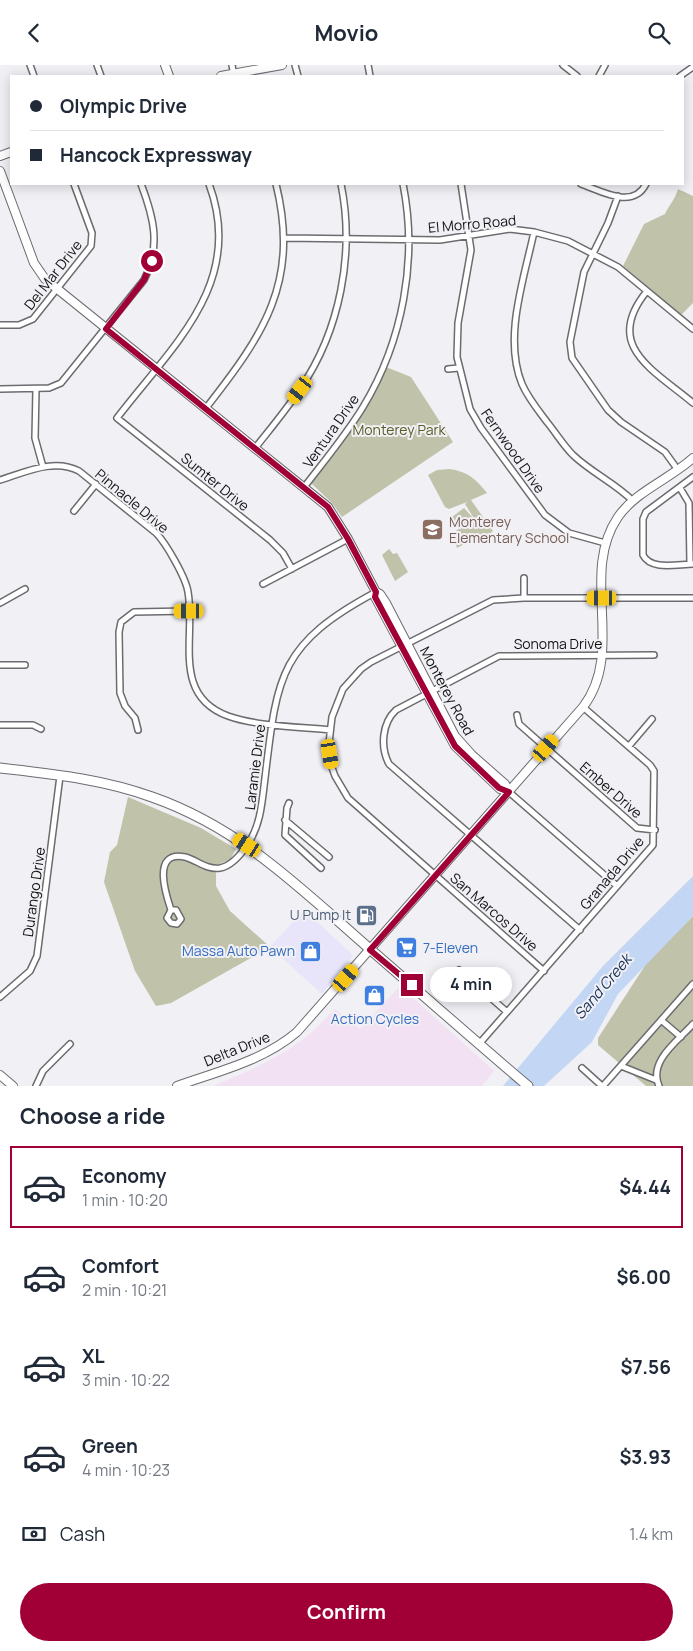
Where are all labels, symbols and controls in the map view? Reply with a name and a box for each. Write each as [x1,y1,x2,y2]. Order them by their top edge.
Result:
text: Movio [315,18,378,48]
icon: back [20,19,48,47]
icon: search [645,19,673,47]
text: Olympic Drive [60,93,187,119]
text: Hancock Expressway [60,142,252,168]
street label: El Morro Road [427,210,517,237]
street label: Del Mar Drive [19,236,86,314]
route start [141,250,163,272]
car [284,374,315,406]
street label: Ventura Drive [298,390,363,471]
street label: Fernwood Drive [477,405,550,497]
park label: Monterey Park [353,420,447,439]
street label: Sumter Drive [177,448,254,515]
street label: Pinnacle Drive [91,464,173,537]
place label: Monterey Elementary School [449,512,569,547]
school or university icon: Monterey Elementary School [421,518,445,542]
car [587,591,617,606]
car [174,604,204,619]
street label: Sonoma Drive [514,634,602,653]
street label: Monterey Road [416,643,479,739]
street label: Laramie Drive [240,723,269,811]
car [530,732,561,764]
car [320,738,339,770]
street label: Ember Drive [576,757,647,822]
car [230,831,263,859]
street label: Granada Drive [575,832,648,913]
street label: Durango Drive [18,846,49,938]
street label: San Marcos Drive [446,868,542,955]
fuel station icon: U Pump It [355,903,379,927]
place label: U Pump It [290,905,351,924]
supermarket icon: 7-Eleven [395,936,419,960]
place label: 7-Eleven [423,938,478,957]
shop icon: Massa Auto Pawn [299,939,323,963]
place label: Massa Auto Pawn [182,941,295,960]
water label: Sand Creek [569,948,638,1024]
car [330,962,361,994]
callout: 4 min [430,967,512,1003]
text: 4 min [450,973,492,995]
route end [401,974,423,996]
shop icon: Action Cycles [363,984,387,1008]
place label: Action Cycles [331,1009,419,1028]
street label: Delta Drive [201,1027,273,1070]
text: Choose a ride [20,1101,165,1131]
text: Economy [82,1163,166,1189]
icon: car [22,1165,67,1210]
text: $4.44 [619,1174,671,1200]
text: 1 min · 10:20 [82,1189,168,1211]
text: Comfort [82,1253,159,1279]
icon: car [22,1255,67,1300]
text: $6.00 [616,1264,671,1290]
text: 2 min · 10:21 [82,1279,167,1301]
text: XL [82,1343,105,1369]
icon: car [22,1345,67,1390]
text: $7.56 [621,1354,671,1380]
text: 3 min · 10:22 [82,1369,170,1391]
text: Green [82,1433,138,1459]
icon: car [22,1435,67,1480]
text: $3.93 [619,1444,671,1470]
text: 4 min · 10:23 [82,1459,170,1481]
icon: cash [20,1520,48,1548]
text: Cash [60,1521,105,1547]
text: 1.4 km [629,1523,673,1545]
button: Confirm [20,1583,673,1641]

